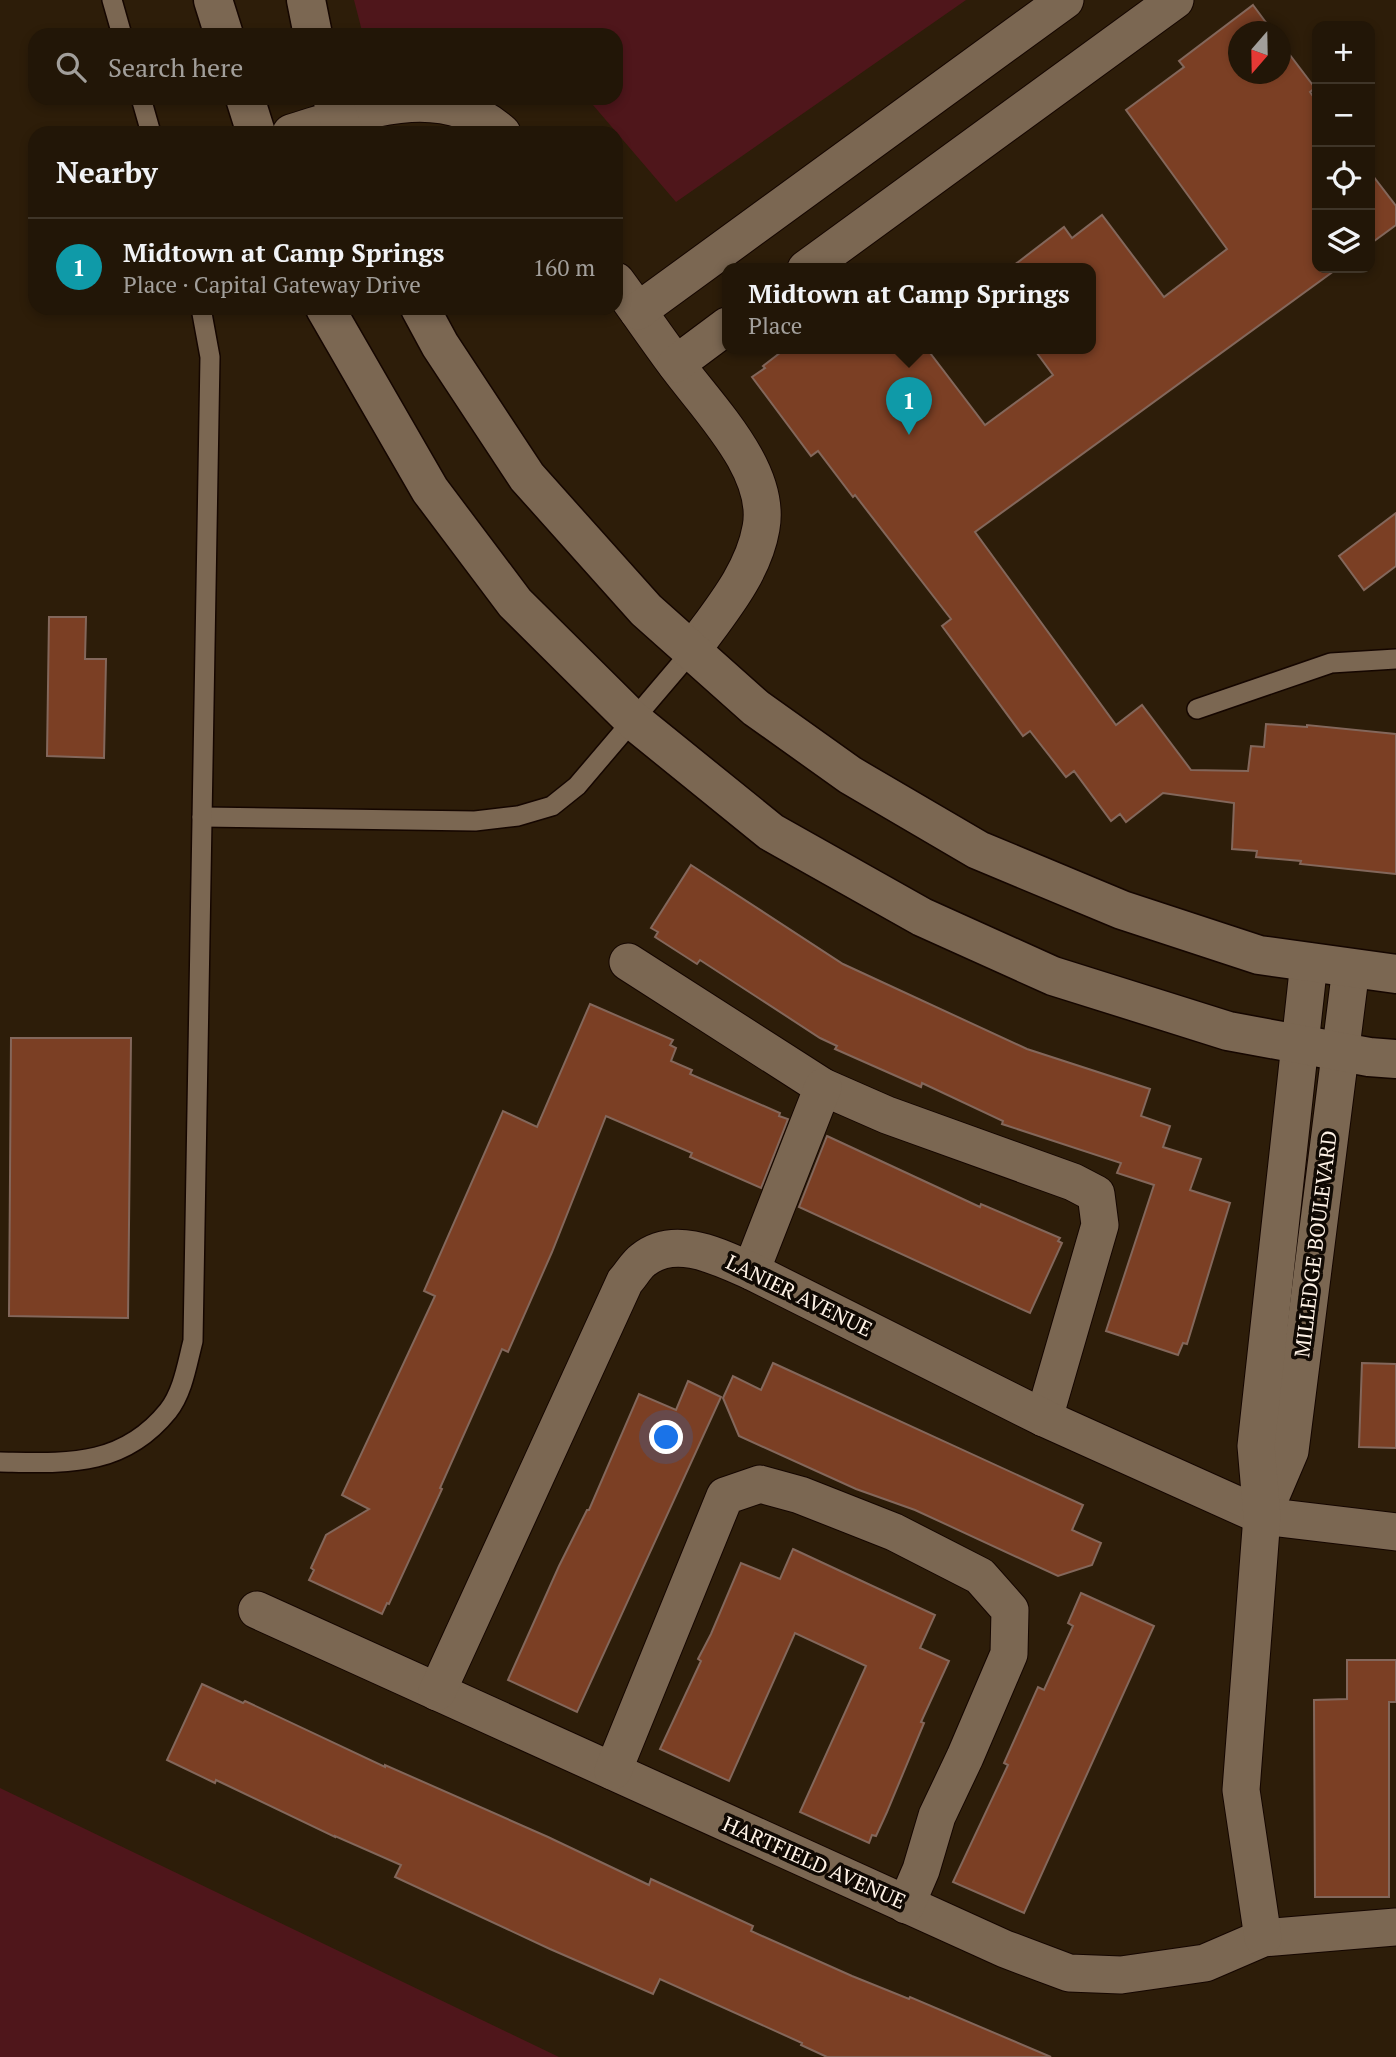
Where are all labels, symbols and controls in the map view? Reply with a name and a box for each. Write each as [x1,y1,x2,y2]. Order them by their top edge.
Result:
north arrow [1228,21,1291,84]
map controls [1312,21,1375,273]
button: + [1312,21,1375,84]
search box [28,28,623,105]
icon: search [52,48,90,86]
text: Search here [108,50,243,84]
button: − [1312,84,1375,147]
button: locate [1312,147,1375,210]
text: Nearby [56,152,158,192]
button: layers [1312,210,1375,273]
text: Midtown at Camp Springs [123,235,445,269]
text: 1 [73,252,86,283]
text: 160 m [533,252,595,283]
popup [722,263,1096,354]
text: Place · Capital Gateway Drive [123,269,421,300]
text: Midtown at Camp Springs [748,276,1070,310]
text: Place [748,310,802,341]
pin: 1 [886,377,932,435]
street label: MILLEDGE BOULEVARD [1287,1129,1343,1359]
street label: LANIER AVENUE [722,1248,877,1343]
your location [649,1420,683,1454]
street label: HARTFIELD AVENUE [718,1809,910,1915]

